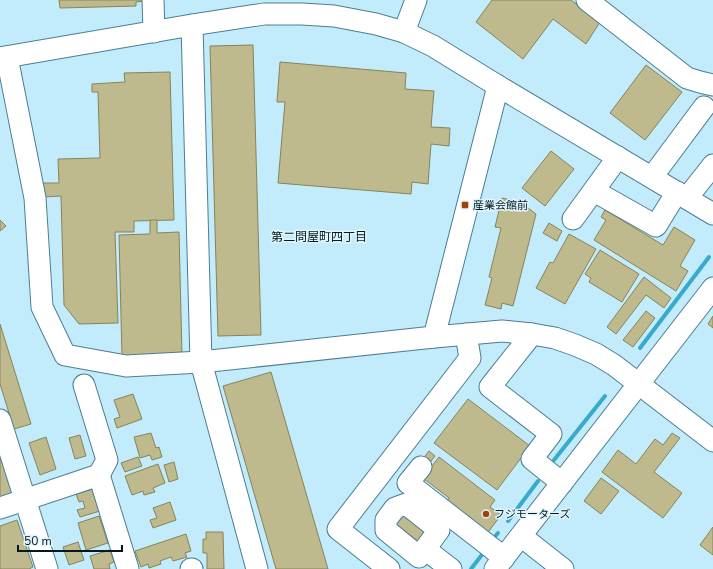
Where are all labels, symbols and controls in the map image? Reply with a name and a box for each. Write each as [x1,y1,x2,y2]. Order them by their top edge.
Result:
place label: 産業会館前 [473,198,528,213]
marker: 産業会館前 [460,200,470,210]
district label: 第二問屋町四丁目 [271,229,367,245]
place label: フジモーターズ [494,507,570,522]
marker: フジモーターズ [481,509,491,519]
scale bar [18,527,122,553]
text: 50 m [24,533,52,549]

